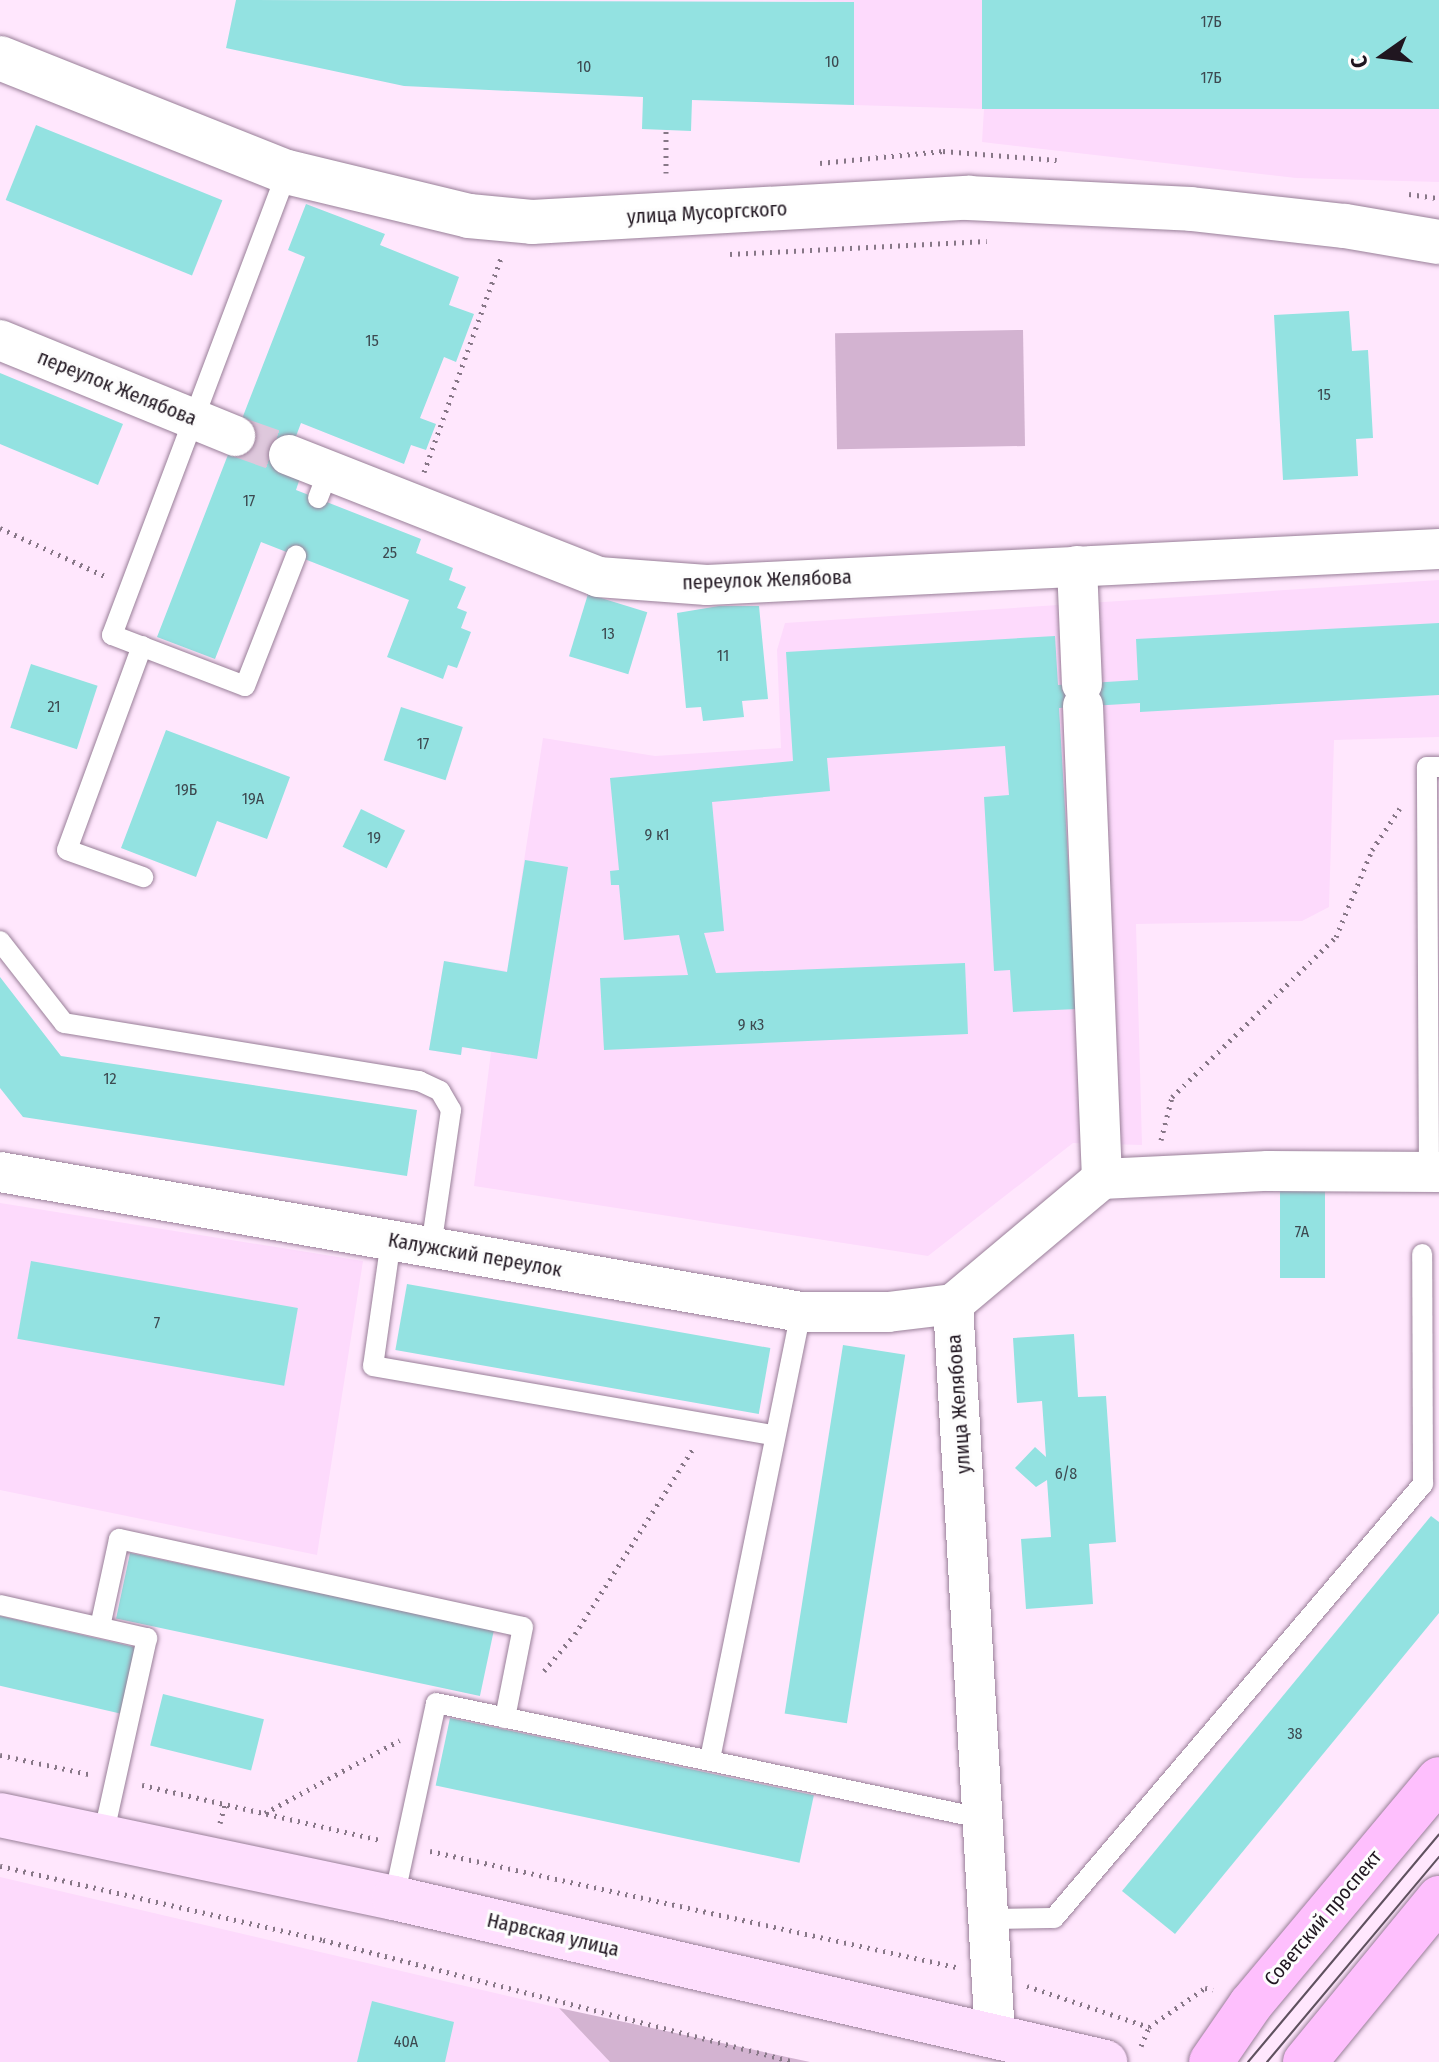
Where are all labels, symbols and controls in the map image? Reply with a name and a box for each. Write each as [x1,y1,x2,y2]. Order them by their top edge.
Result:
house number: 17Б [1200,12,1222,32]
north arrow [1343,16,1423,96]
house number: 10 [825,52,839,72]
text: С [1345,53,1374,71]
house number: 10 [577,57,591,77]
house number: 17Б [1200,68,1222,88]
street label: улица Мусоргского [626,197,788,229]
house number: 15 [365,331,379,351]
street label: переулок Желябова [34,345,200,431]
house number: 15 [1317,385,1331,405]
house number: 17 [243,491,255,511]
house number: 25 [383,543,397,563]
street label: переулок Желябова [682,565,852,595]
house number: 13 [601,624,615,644]
house number: 11 [717,646,729,666]
house number: 21 [48,697,60,717]
house number: 17 [417,734,429,754]
house number: 19Б [175,780,197,800]
house number: 19А [242,789,264,809]
house number: 9 к1 [644,825,670,845]
house number: 19 [367,828,381,848]
house number: 9 к3 [738,1015,764,1035]
house number: 12 [103,1069,117,1089]
house number: 7А [1295,1222,1309,1242]
street label: Калужский переулок [386,1228,564,1282]
house number: 7 [154,1313,160,1333]
street label: улица Желябова [942,1333,976,1475]
house number: 6/8 [1055,1464,1077,1484]
house number: 38 [1287,1724,1303,1744]
street label: Советский проспект [1259,1845,1387,1991]
street label: Нарвская улица [485,1908,621,1962]
house number: 40А [394,2032,418,2052]

